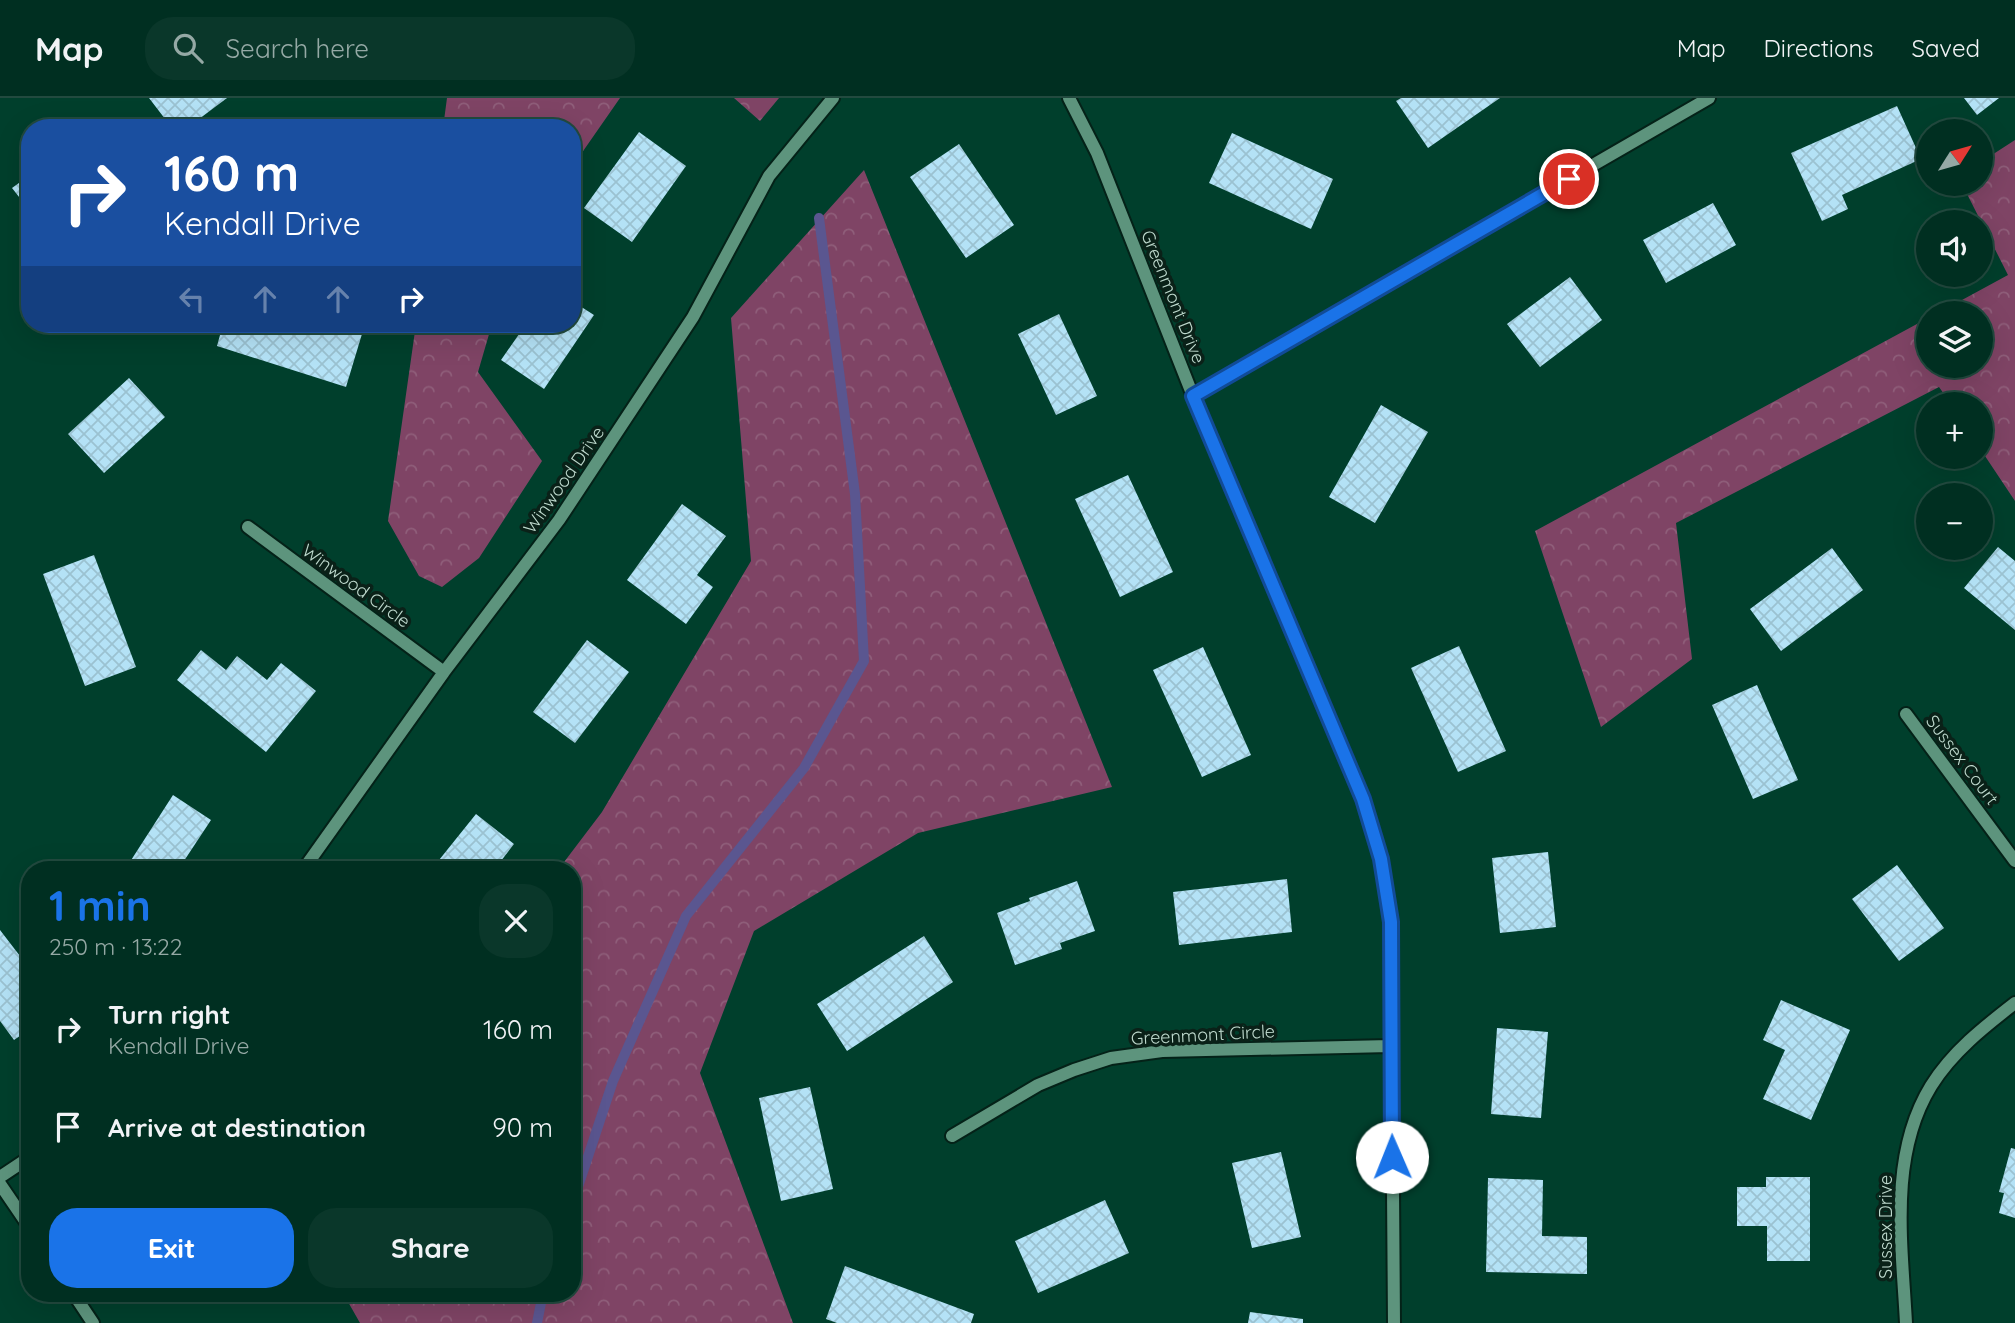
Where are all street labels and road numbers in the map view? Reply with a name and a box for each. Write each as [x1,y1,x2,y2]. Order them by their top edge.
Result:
street label: Greenmont Drive [1136,227,1211,367]
street label: Winwood Drive [518,421,609,538]
street label: Winwood Circle [298,539,415,633]
street label: Sussex Court [1921,710,2004,809]
street label: Greenmont Circle [1130,1019,1276,1050]
street label: Sussex Drive [1874,1175,1897,1279]

